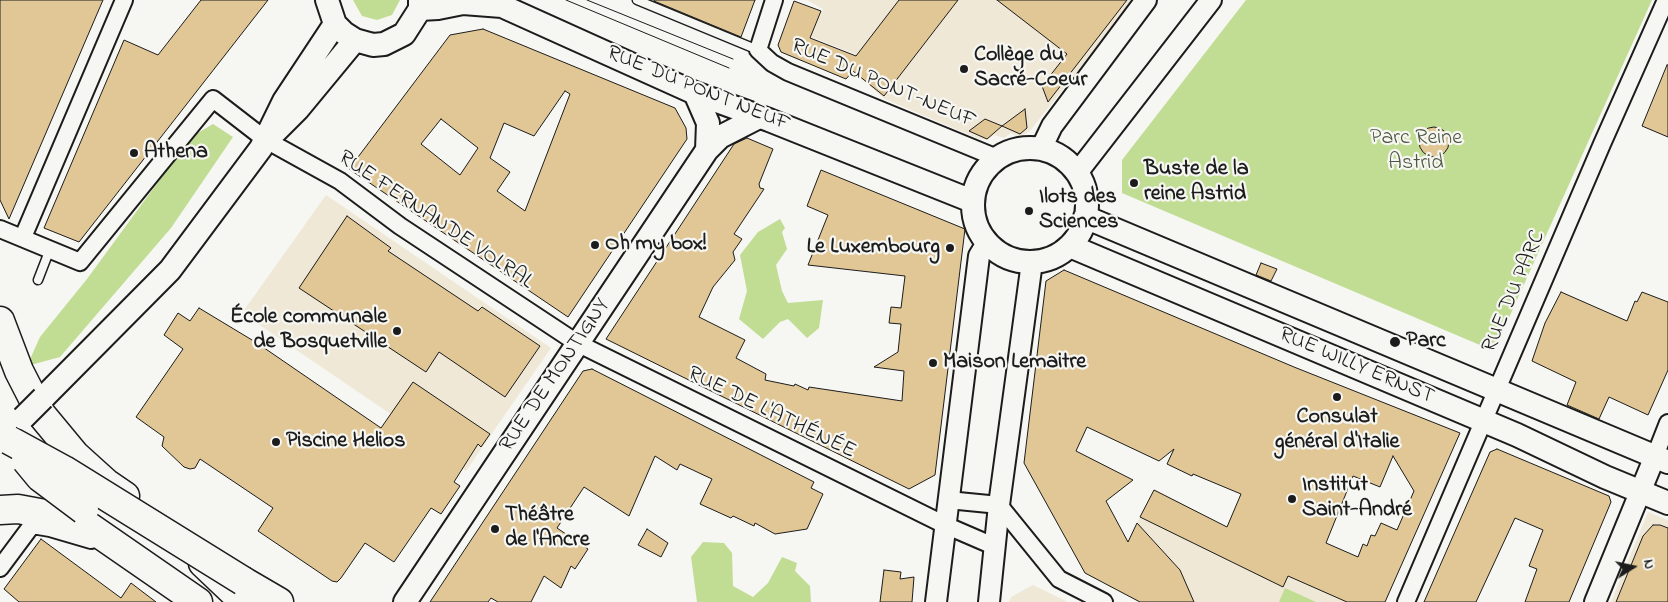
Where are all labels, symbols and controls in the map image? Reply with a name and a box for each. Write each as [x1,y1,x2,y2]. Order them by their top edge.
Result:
street label: RUE DU PONT-NEUF [787,34,979,136]
street label: RUE DU PONT NEUF [602,41,794,139]
place label: Collège du Sacré-Coeur [974,43,1087,94]
marker: Collège du Sacré-Coeur [958,63,970,75]
park label: Parc Reine Astrid [1370,126,1462,178]
place label: Athena [144,140,208,166]
street label: RUE FERNANDE VOLRAL [332,146,538,296]
marker: Athena [128,147,140,159]
place label: Buste de la reine Astrid [1144,157,1249,208]
marker: Buste de la reine Astrid [1128,177,1140,189]
place label: Ilots des Sciences [1039,185,1118,236]
marker: Ilots des Sciences [1023,205,1035,217]
street label: RUE DU PARC [1477,227,1553,357]
place label: Oh my box! [605,232,706,258]
place label: Le Luxembourg [807,235,940,261]
marker: Oh my box! [589,239,601,251]
marker: Le Luxembourg [944,242,956,254]
street label: RUE DE MONTIGNY [495,294,617,458]
place label: École communale de Bosquetville [230,305,387,356]
street label: RUE WILLY ERNST [1274,322,1438,412]
marker: École communale de Bosquetville [391,325,403,337]
place label: Parc [1406,329,1446,355]
marker: Parc [1388,335,1402,349]
place label: Maison Lemaitre [943,350,1086,376]
marker: Maison Lemaitre [927,357,939,369]
street label: RUE DE L'ATHÉNÉE [682,362,860,466]
marker: Consulat général d'Italie [1331,391,1343,403]
place label: Consulat général d'Italie [1275,405,1399,456]
place label: Piscine Helios [286,429,405,455]
marker: Piscine Helios [270,436,282,448]
place label: Institut Saint-André [1302,473,1412,524]
marker: Institut Saint-André [1286,493,1298,505]
place label: Théâtre de l'Ancre [505,503,590,554]
marker: Théâtre de l'Ancre [489,523,501,535]
north arrow [1608,542,1658,592]
text: N [1637,558,1659,571]

